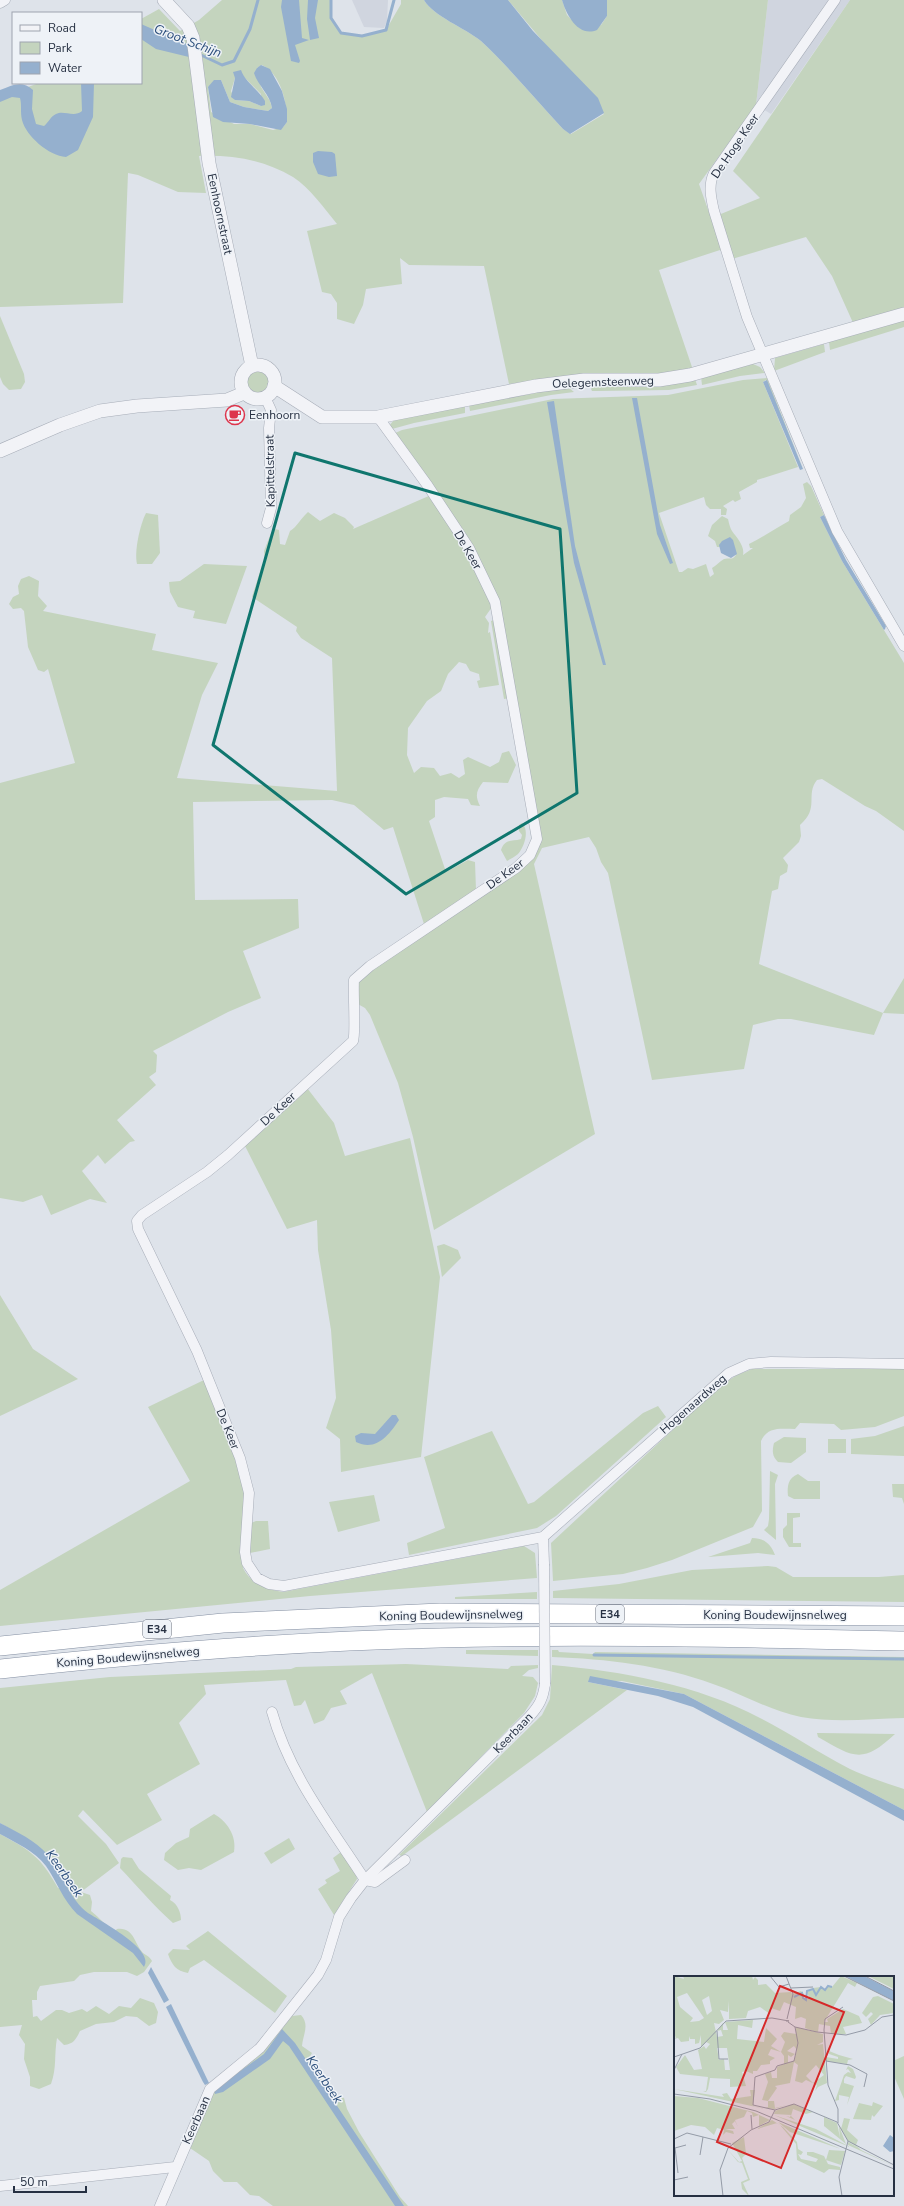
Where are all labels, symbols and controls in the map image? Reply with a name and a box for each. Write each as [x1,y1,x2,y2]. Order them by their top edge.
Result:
legend [12,12,142,84]
text: Road [48,20,76,36]
water label: Groot Schijn [151,20,224,62]
text: Park [48,40,73,56]
text: Water [48,60,82,76]
street label: De Hoge Keer [707,110,763,182]
street label: Eenhoornstraat [204,172,237,257]
street label: Oelegemsteenweg [552,372,654,392]
cafe icon: Eenhoorn [224,404,246,426]
place label: Eenhoorn [249,407,300,423]
street label: Kapittelstraat [261,434,279,508]
street label: De Keer [450,527,486,573]
street label: De Keer [483,855,528,893]
street label: De Keer [257,1088,300,1129]
street label: Hogenaardweg [656,1371,730,1437]
street label: De Keer [213,1406,244,1452]
road number: E34 [596,1605,624,1623]
street label: Koning Boudewijnsnelweg [379,1606,523,1624]
street label: Koning Boudewijnsnelweg [703,1607,847,1623]
road number: E34 [143,1620,171,1638]
street label: Koning Boudewijnsnelweg [56,1643,200,1671]
street label: Keerbaan [490,1709,536,1757]
water label: Keerbeek [41,1846,87,1901]
inset map [674,1976,894,2196]
water label: Keerbeek [302,2052,347,2108]
street label: Keerbaan [178,2093,214,2147]
scale bar [14,2168,86,2194]
text: 50 m [20,2174,48,2190]

